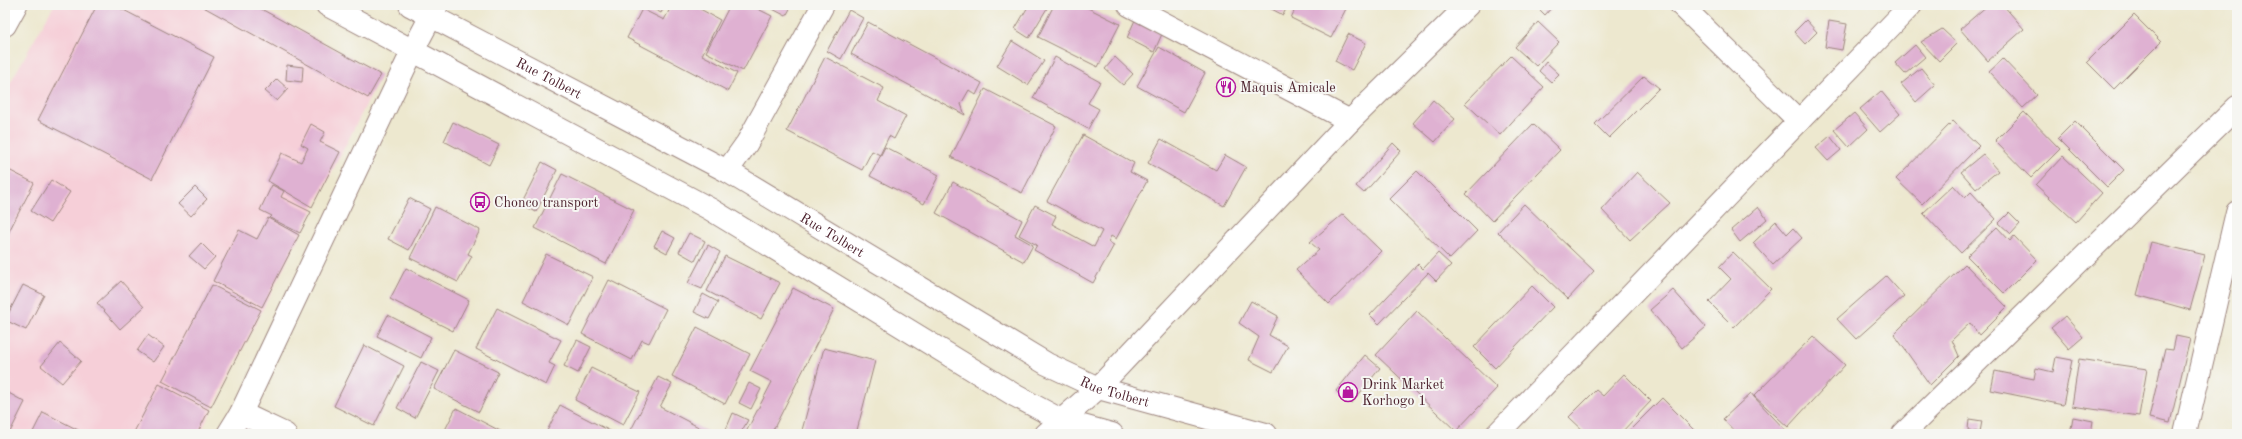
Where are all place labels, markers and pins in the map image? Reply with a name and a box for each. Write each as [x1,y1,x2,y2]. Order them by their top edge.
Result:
restaurant icon: Maquis Amicale [1215,76,1237,98]
place label: Maquis Amicale [1240,81,1336,95]
bus stop icon: Chonco transport [469,191,491,213]
place label: Chonco transport [494,196,599,210]
place label: Drink Market Korhogo 1 [1362,378,1444,408]
shop icon: Drink Market Korhogo 1 [1337,381,1359,403]

